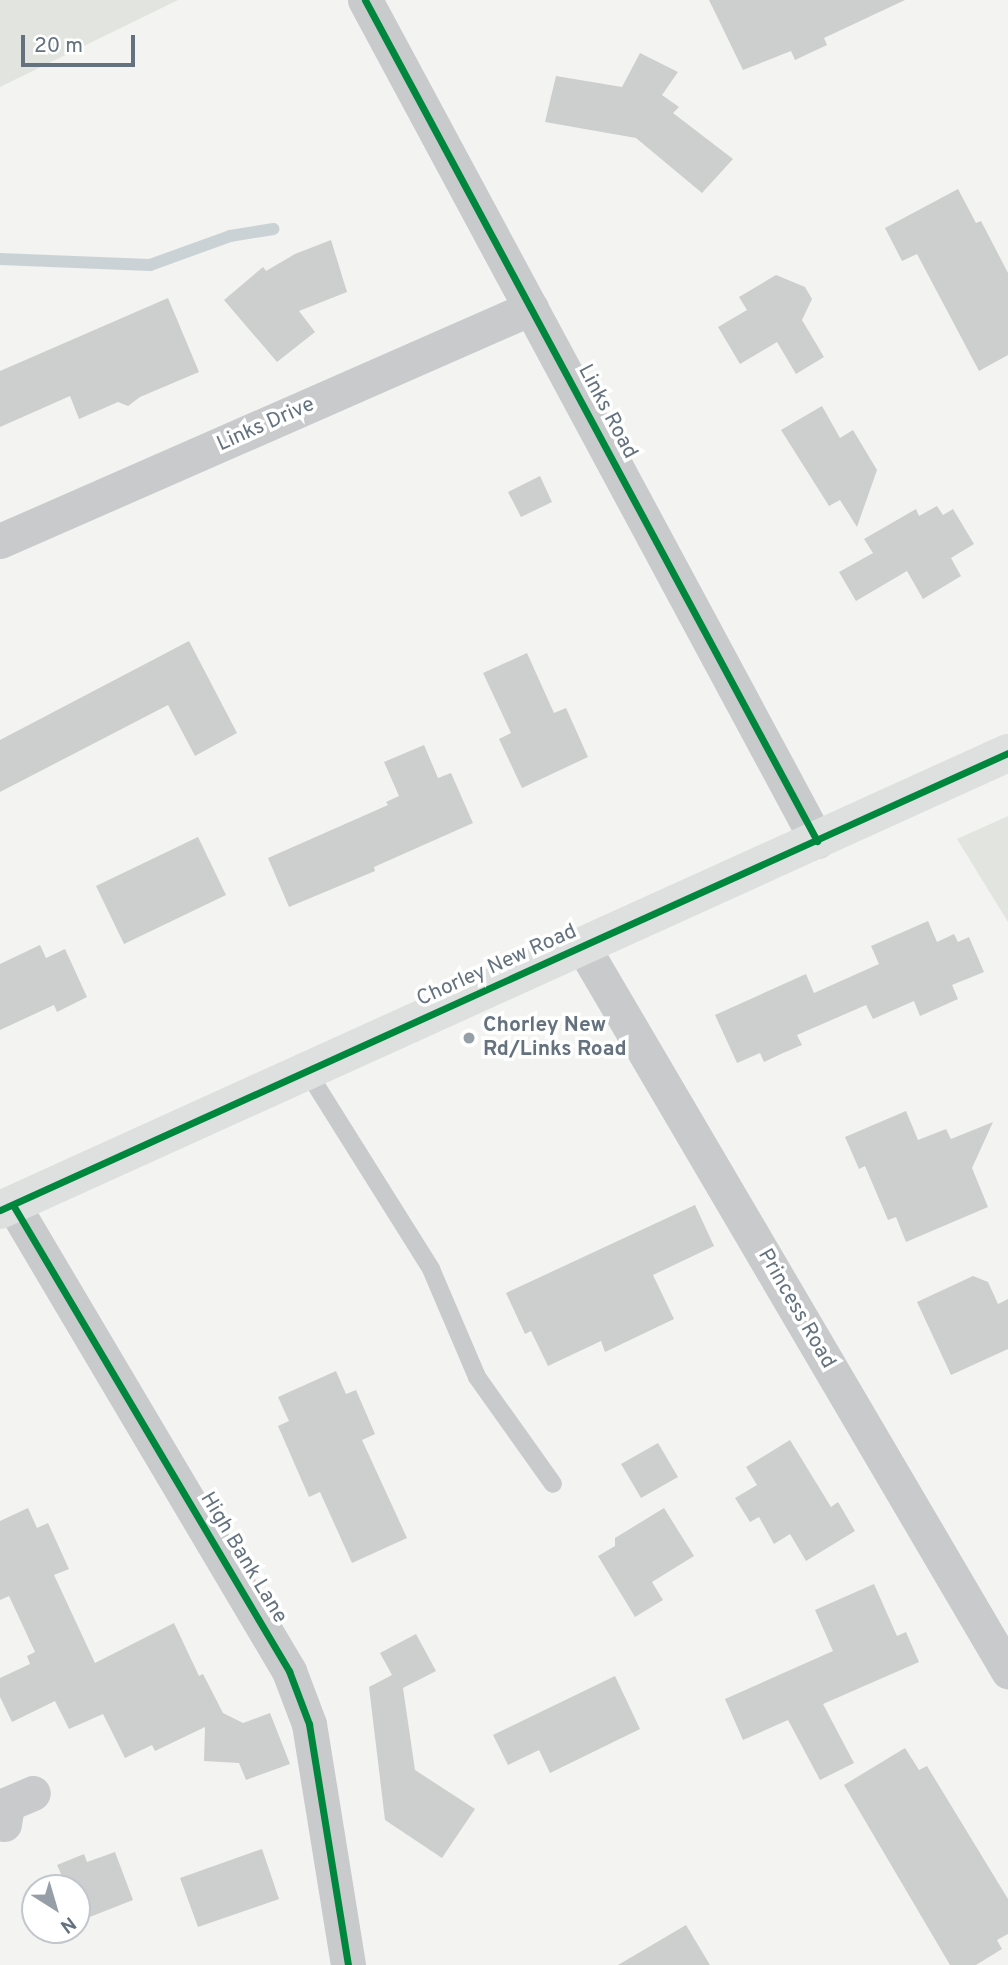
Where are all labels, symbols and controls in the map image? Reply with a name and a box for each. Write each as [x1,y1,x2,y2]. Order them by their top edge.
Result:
scale bar [24,21,138,65]
text: 20 m [34,33,83,60]
street label: Links Road [572,361,642,463]
street label: Links Drive [213,392,319,458]
street label: Chorley New Road [413,919,581,1013]
place label: Chorley New Rd/Links Road [483,1013,627,1063]
marker: Chorley New Rd/Links Road [461,1030,477,1046]
street label: Princess Road [752,1245,840,1373]
street label: High Bank Lane [194,1488,292,1628]
north arrow [21,1874,91,1944]
text: N [55,1910,80,1938]

